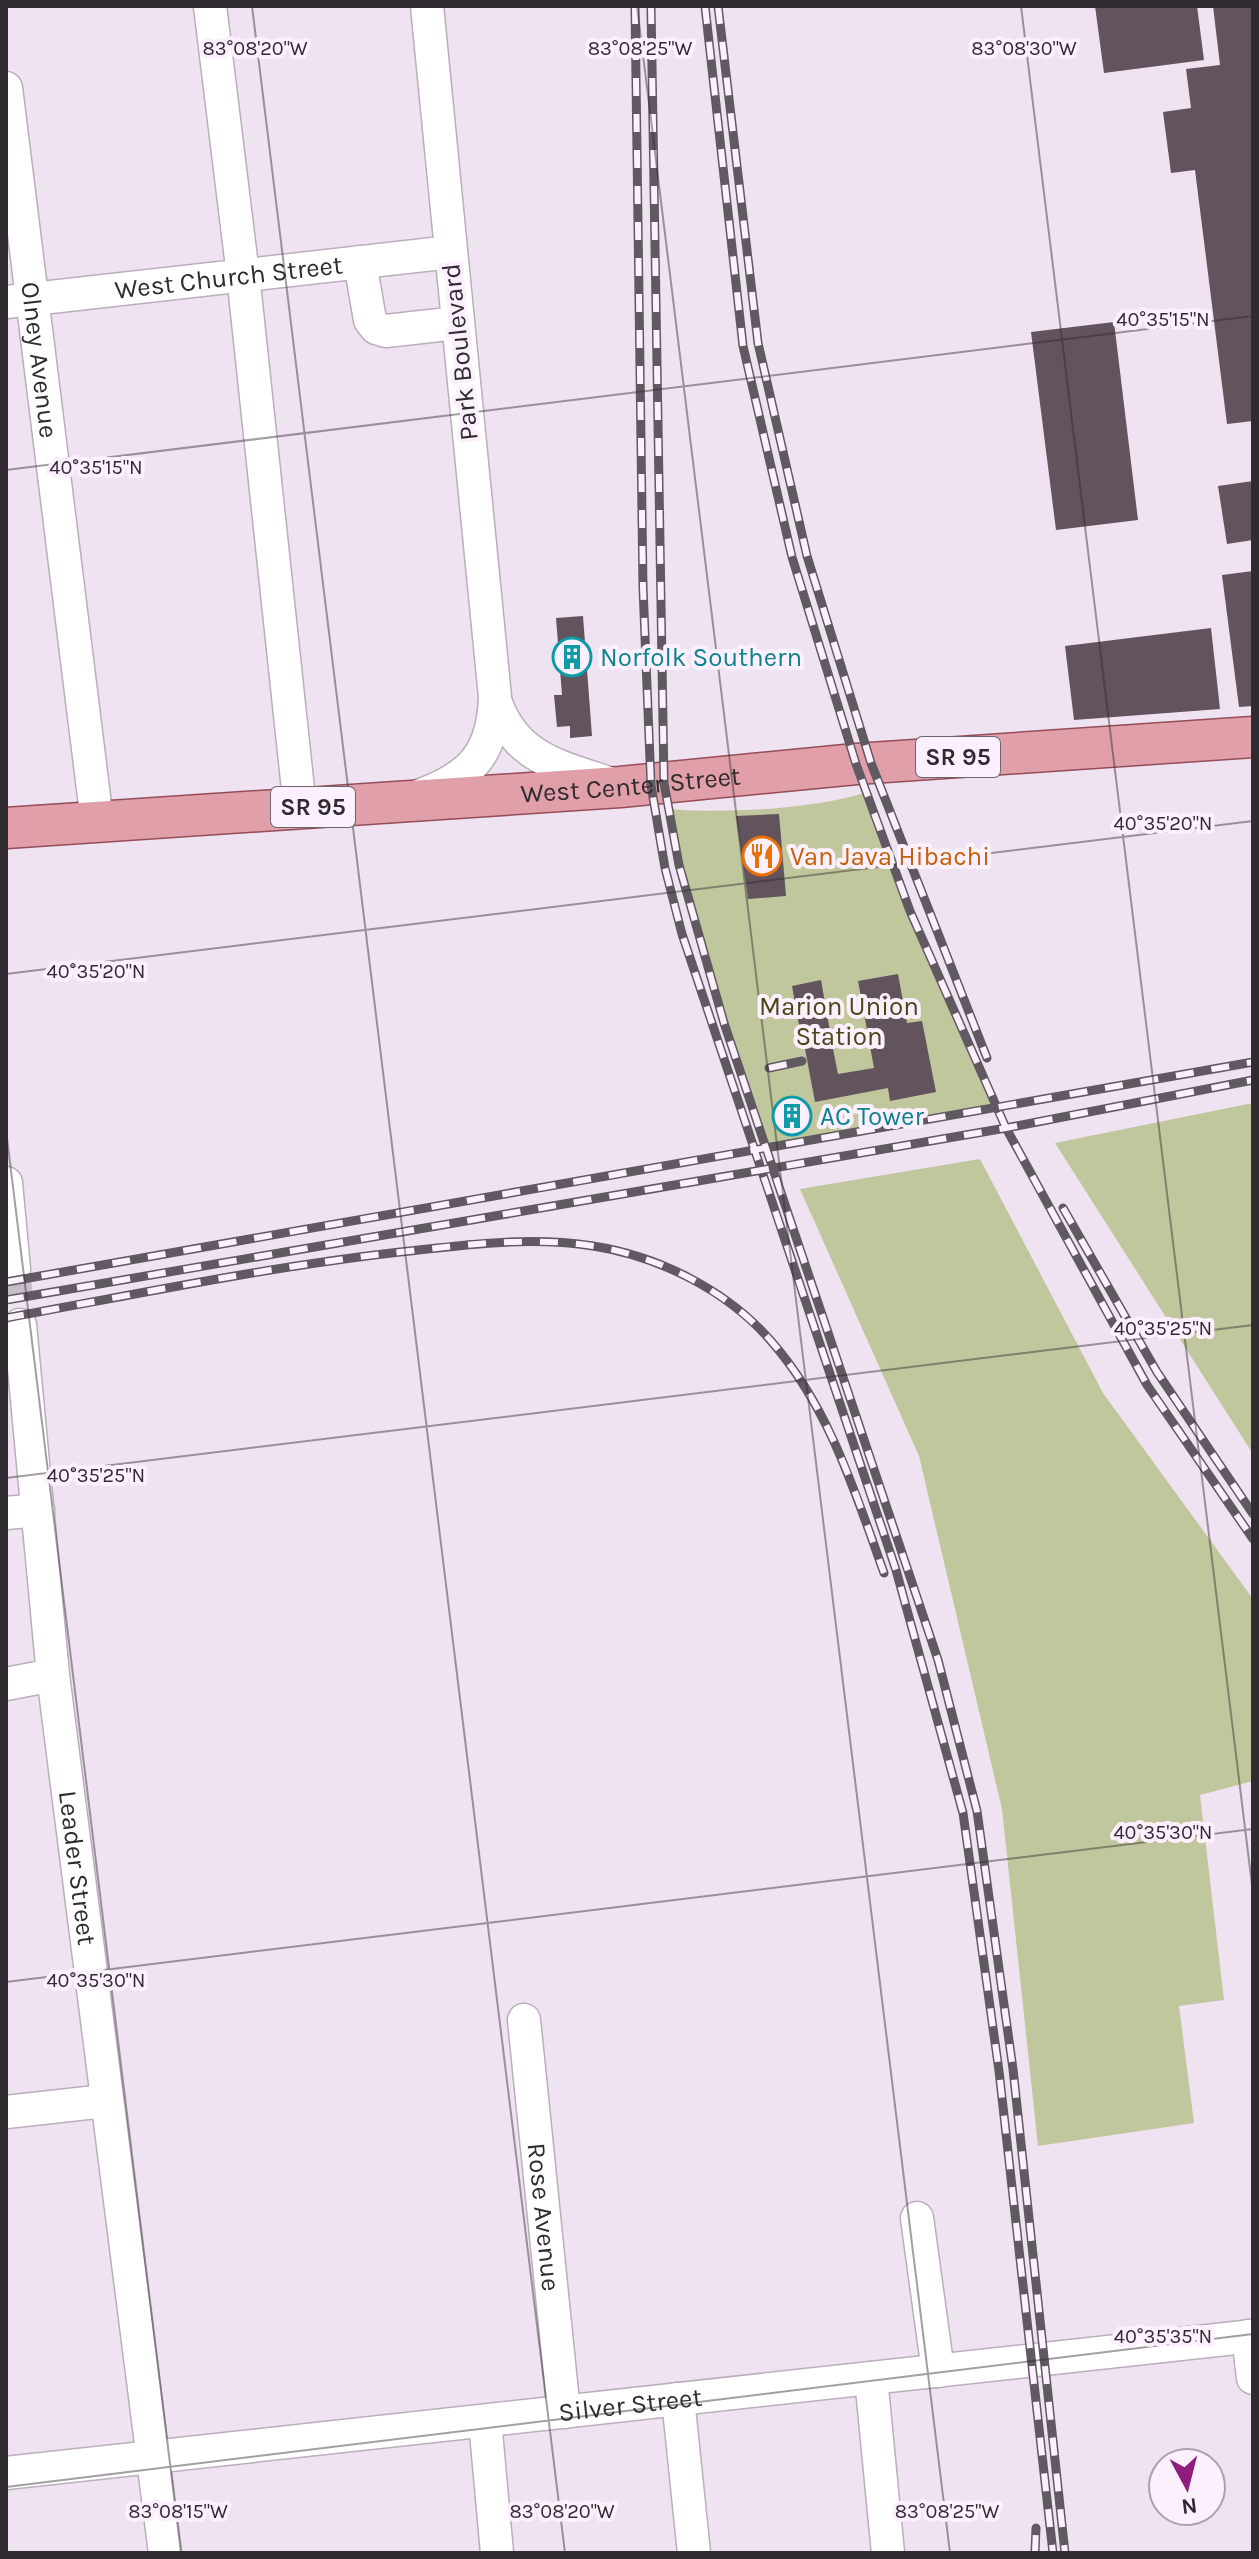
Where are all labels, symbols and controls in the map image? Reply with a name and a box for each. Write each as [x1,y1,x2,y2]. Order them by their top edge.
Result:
text: 83°08'20"W [202,37,308,60]
text: 83°08'25"W [588,37,692,60]
text: 83°08'30"W [971,37,1077,60]
street label: West Church Street [113,249,344,305]
street label: Park Boulevard [435,262,485,442]
street label: Olney Avenue [15,280,65,440]
text: 40°35'15"N [1116,308,1210,331]
text: 40°35'15"N [49,456,143,479]
building icon: Norfolk Southern [551,636,593,678]
place label: Norfolk Southern [600,642,802,673]
road number: SR 95 [916,737,1000,777]
street label: West Center Street [520,760,742,809]
road number: SR 95 [271,787,355,827]
text: 40°35'20"N [1114,812,1212,835]
restaurant icon: Van Java Hibachi [741,835,783,877]
place label: Van Java Hibachi [790,841,990,872]
text: 40°35'20"N [47,960,145,983]
park label: Marion Union Station [759,991,919,1052]
building icon: AC Tower [771,1095,813,1137]
place label: AC Tower [820,1101,924,1132]
text: 40°35'25"N [1114,1317,1212,1340]
text: 40°35'25"N [47,1464,145,1487]
street label: Leader Street [52,1789,103,1947]
text: 40°35'30"N [1113,1821,1213,1844]
text: 40°35'30"N [46,1969,146,1992]
street label: Rose Avenue [521,2141,567,2293]
text: 40°35'35"N [1114,2325,1212,2348]
street label: Silver Street [557,2381,704,2428]
north arrow [1147,2447,1227,2527]
text: N [1180,2492,1199,2520]
text: 83°08'15"W [128,2500,228,2523]
text: 83°08'20"W [509,2500,615,2523]
text: 83°08'25"W [895,2500,999,2523]

